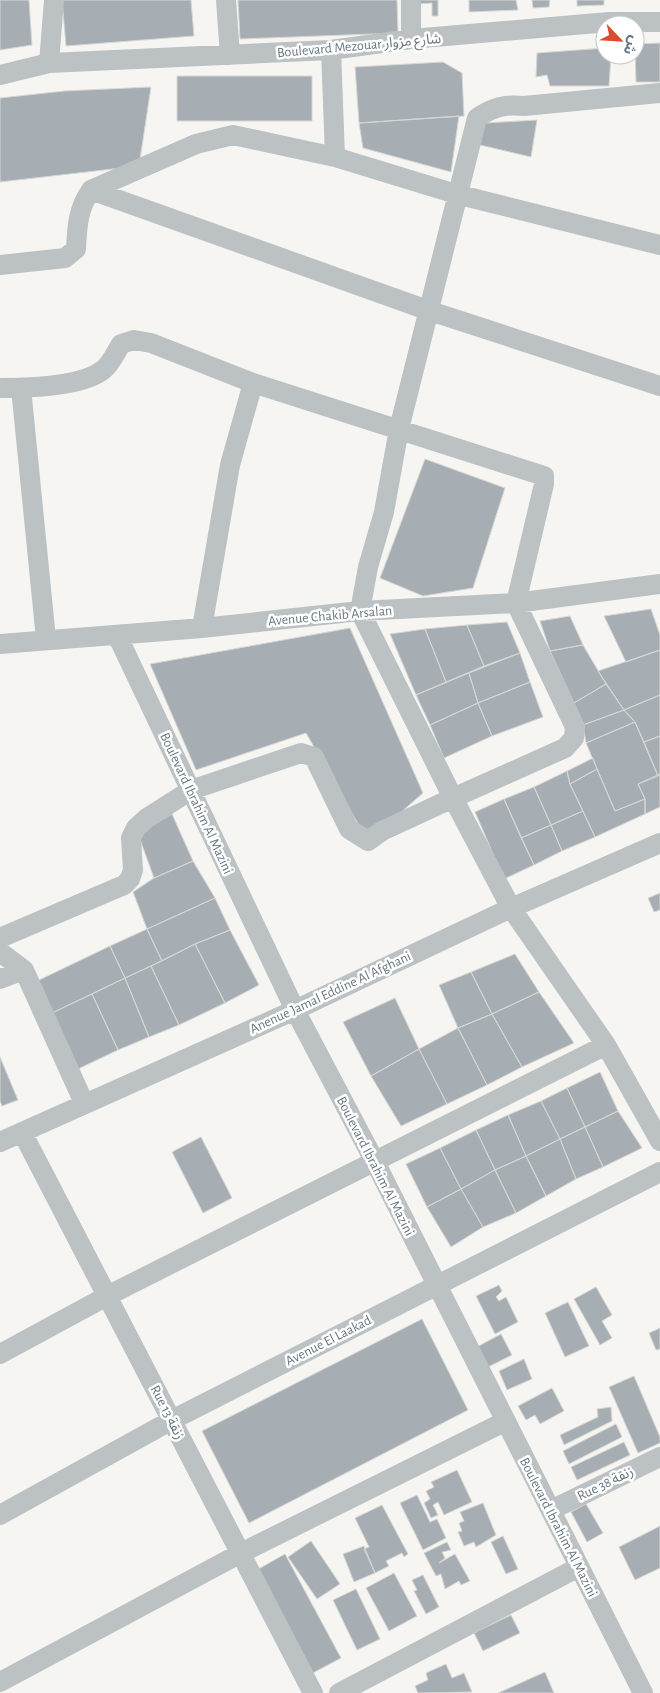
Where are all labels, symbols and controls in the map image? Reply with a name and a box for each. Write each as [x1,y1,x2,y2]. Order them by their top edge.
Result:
north arrow [595,15,645,65]
street label: Boulevard Mezouar شارع مزوار [276,32,442,63]
text: ش [620,33,641,57]
street label: Avenue Chakib Arsalan [267,604,393,628]
street label: Boulevard Ibrahim Al Mazini [157,731,235,876]
street label: Anenue Jamal Eddine Al Afghani [248,949,413,1036]
street label: Boulevard Ibrahim Al Mazini [334,1095,416,1238]
street label: Avenue El Laakad [283,1313,374,1369]
street label: Rue 13 زنقة [147,1383,187,1442]
street label: Boulevard Ibrahim Al Mazini [517,1456,599,1599]
street label: Rue 38 زنقة [575,1464,636,1504]

